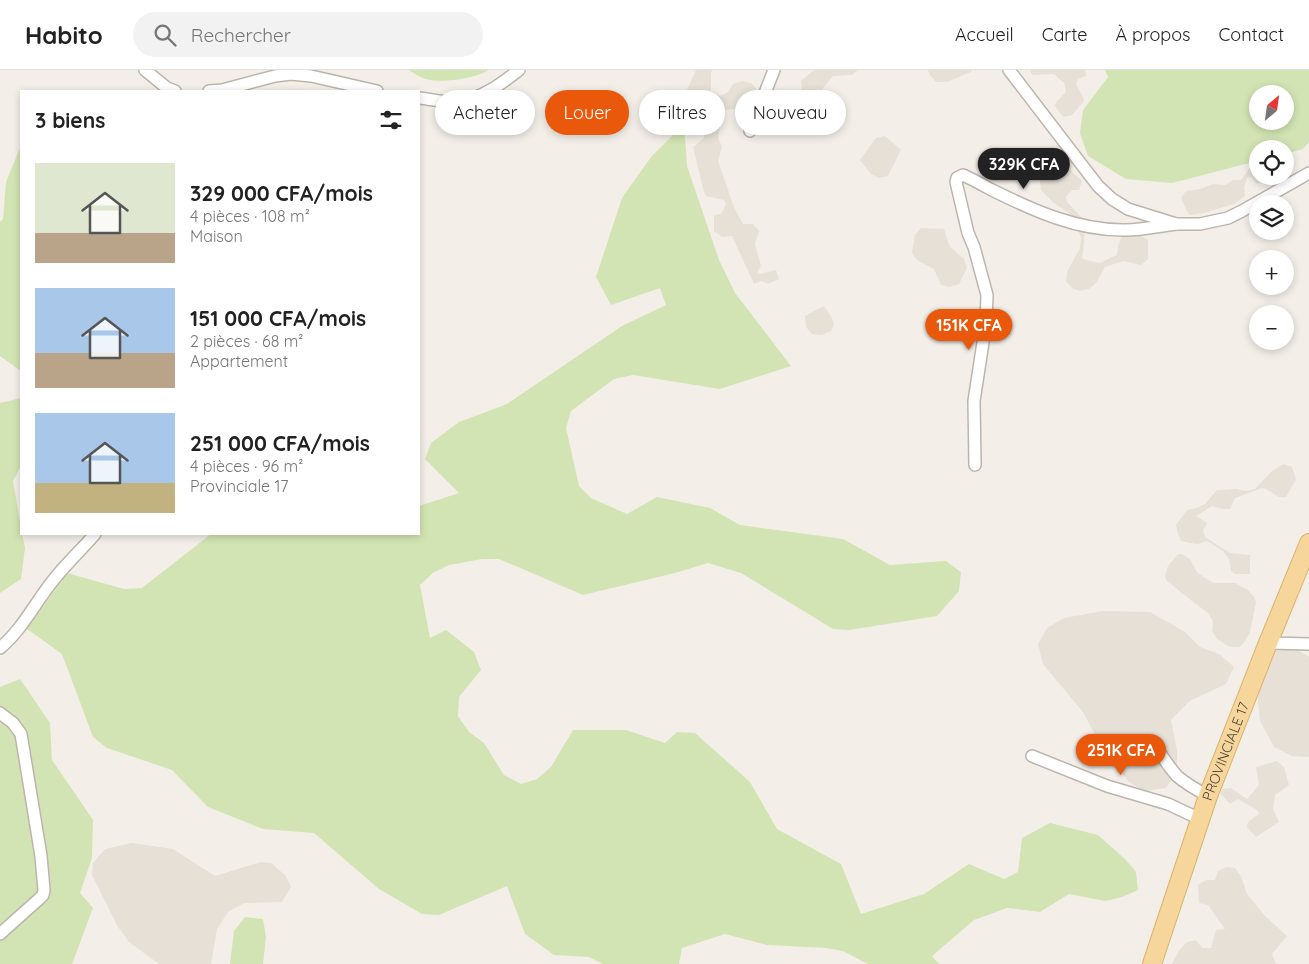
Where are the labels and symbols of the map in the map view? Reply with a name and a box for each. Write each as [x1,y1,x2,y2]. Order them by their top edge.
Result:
north arrow [1249,85,1294,130]
pin: 329K CFA [972,148,1076,190]
pin: 151K CFA [917,308,1021,351]
street label: PROVINCIALE 17 [1198,699,1253,803]
pin: 251K CFA [1069,734,1173,776]

